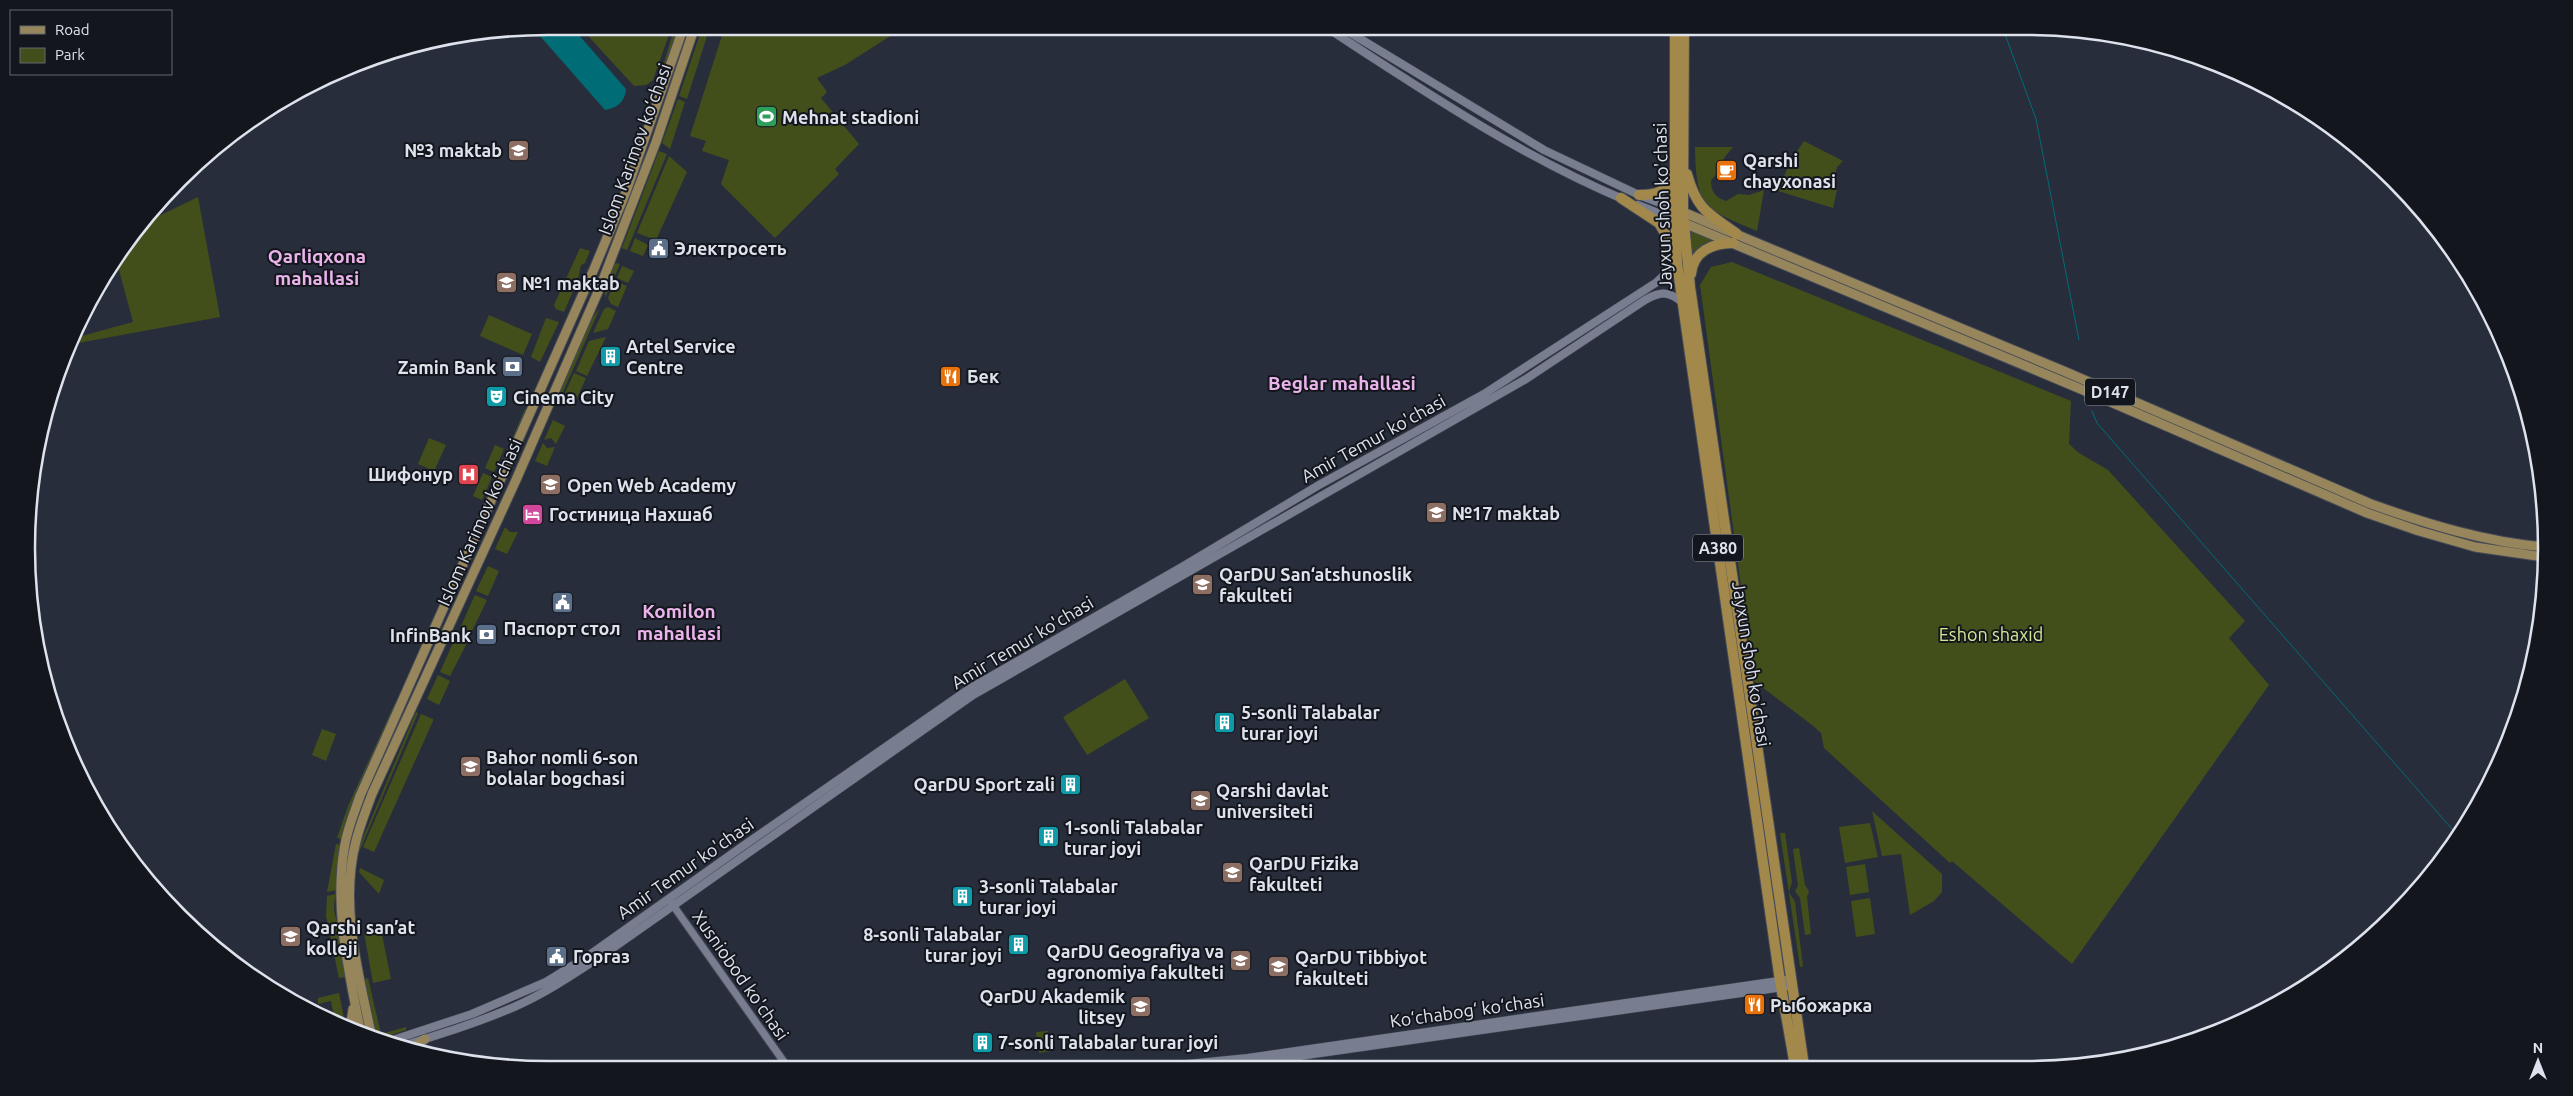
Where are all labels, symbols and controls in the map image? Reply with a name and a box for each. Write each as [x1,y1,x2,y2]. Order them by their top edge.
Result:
legend [10,10,172,75]
text: Road [55,21,90,38]
text: Park [55,46,85,63]
street label: Islom Karimov ko‘chasi [594,61,674,237]
sports icon: Mehnat stadioni [754,105,778,129]
place label: Mehnat stadioni [782,107,919,127]
street label: Jayxun shoh ko'chasi [1649,122,1675,290]
school or university icon: №3 maktab [506,138,530,162]
place label: №3 maktab [404,140,502,160]
place label: Qarshi chayxonasi [1743,150,1836,191]
cafe icon: Qarshi chayxonasi [1715,158,1739,182]
public building icon: Электросеть [646,236,670,260]
place label: Электросеть [674,238,787,258]
district label: Qarliqxona mahallasi [268,245,366,289]
school or university icon: №1 maktab [494,271,518,295]
place label: №1 maktab [522,273,620,293]
place label: Artel Service Centre [626,336,736,377]
building icon: Artel Service Centre [598,344,622,368]
bank icon: Zamin Bank [500,355,524,379]
place label: Zamin Bank [398,357,496,377]
restaurant icon: Бек [939,364,963,388]
place label: Бек [967,366,1000,386]
district label: Beglar mahallasi [1268,372,1416,394]
road number: D147 [2085,378,2135,406]
theatre icon: Cinema City [485,385,509,409]
place label: Cinema City [513,387,614,407]
street label: Amir Temur ko'chasi [1297,390,1449,486]
street label: Islom Karimov ko‘chasi [433,435,525,609]
hospital icon: Шифонур [457,462,481,486]
place label: Шифонур [368,464,453,484]
school or university icon: Open Web Academy [539,473,563,497]
place label: Open Web Academy [567,475,736,495]
school or university icon: №17 maktab [1424,501,1448,525]
hotel icon: Гостиница Нахшаб [521,502,545,526]
place label: №17 maktab [1452,503,1560,523]
place label: Гостиница Нахшаб [549,504,713,524]
road number: A380 [1693,534,1743,562]
place label: QarDU San‘atshunoslik fakulteti [1219,564,1412,605]
school or university icon: QarDU San‘atshunoslik fakulteti [1191,572,1215,596]
street label: Jayxun shoh ko'chasi [1729,580,1775,748]
public building icon: Паспорт стол [550,591,574,615]
street label: Amir Temur ko'chasi [948,592,1096,692]
district label: Komilon mahallasi [637,600,721,644]
place label: Паспорт стол [503,618,621,638]
bank icon: InfinBank [475,623,499,647]
park label: Eshon shaxid [1939,624,2043,644]
place label: InfinBank [390,625,471,645]
place label: 5-sonli Talabalar turar joyi [1241,702,1380,743]
building icon: 5-sonli Talabalar turar joyi [1213,710,1237,734]
place label: Bahor nomli 6-son bolalar bogchasi [486,747,638,788]
school or university icon: Bahor nomli 6-son bolalar bogchasi [458,755,482,779]
building icon: QarDU Sport zali [1059,772,1083,796]
place label: QarDU Sport zali [914,774,1055,794]
place label: Qarshi davlat universiteti [1216,780,1329,821]
school or university icon: Qarshi davlat universiteti [1188,788,1212,812]
street label: Amir Temur ko'chasi [613,813,757,923]
place label: 1-sonli Talabalar turar joyi [1064,817,1203,858]
building icon: 1-sonli Talabalar turar joyi [1036,825,1060,849]
place label: QarDU Fizika fakulteti [1249,853,1359,894]
school or university icon: QarDU Fizika fakulteti [1221,861,1245,885]
place label: 3-sonli Talabalar turar joyi [979,876,1118,917]
building icon: 3-sonli Talabalar turar joyi [951,884,975,908]
street label: Xusniobod ko'chasi [689,906,793,1044]
place label: Qarshi san’at kolleji [306,917,415,958]
place label: 8-sonli Talabalar turar joyi [863,924,1003,965]
school or university icon: Qarshi san’at kolleji [278,925,302,949]
building icon: 8-sonli Talabalar turar joyi [1006,932,1030,956]
place label: QarDU Geografiya va agronomiya fakulteti [1046,941,1224,982]
public building icon: Горгаз [545,944,569,968]
place label: Горгаз [573,946,630,966]
place label: QarDU Tibbiyot fakulteti [1295,947,1427,988]
school or university icon: QarDU Geografiya va agronomiya fakulteti [1228,949,1252,973]
school or university icon: QarDU Tibbiyot fakulteti [1267,955,1291,979]
place label: QarDU Akademik litsey [980,986,1125,1027]
street label: Ko‘chabog‘ ko‘chasi [1388,989,1546,1031]
restaurant icon: Рыбожарка [1742,993,1766,1017]
school or university icon: QarDU Akademik litsey [1129,994,1153,1018]
place label: Рыбожарка [1770,995,1872,1015]
building icon: 7-sonli Talabalar turar joyi [970,1030,994,1054]
place label: 7-sonli Talabalar turar joyi [998,1032,1218,1052]
north arrow [2513,1036,2563,1086]
text: N [2533,1040,2543,1056]

